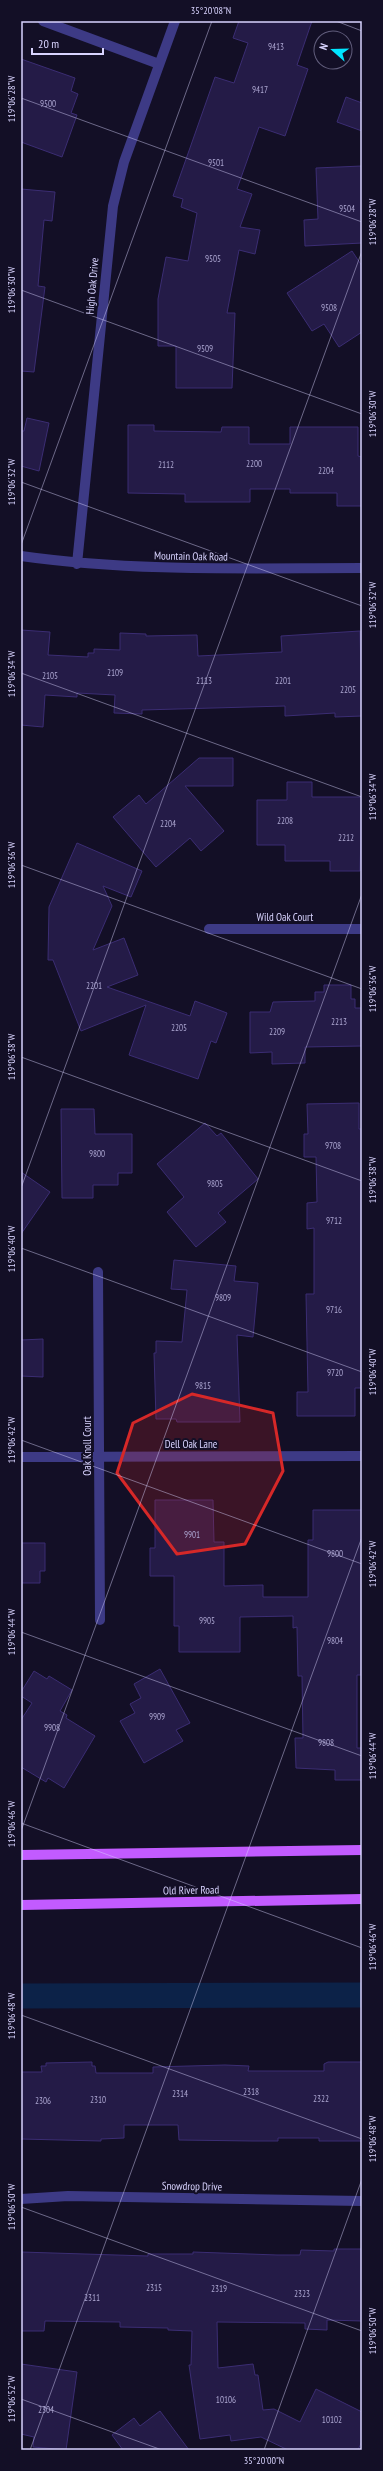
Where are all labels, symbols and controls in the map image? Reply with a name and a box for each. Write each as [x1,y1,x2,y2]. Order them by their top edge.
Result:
text: 35°20'08"N [191,4,231,17]
scale bar [32,30,103,56]
north arrow [313,30,353,70]
text: 20 m [38,36,59,51]
house number: 9413 [268,41,284,52]
text: N [316,41,331,52]
text: 119°06'28"W [5,75,18,122]
house number: 9417 [252,84,268,95]
house number: 9500 [40,98,56,109]
house number: 9501 [208,157,224,168]
text: 119°06'28"W [366,198,379,245]
house number: 9504 [339,203,355,214]
house number: 9505 [205,253,221,264]
street label: High Oak Drive [83,257,101,315]
text: 119°06'30"W [5,266,18,313]
house number: 9508 [321,302,337,313]
house number: 9509 [197,343,213,354]
text: 119°06'30"W [366,390,379,437]
text: 119°06'32"W [5,458,18,505]
house number: 2200 [246,458,262,469]
house number: 2112 [158,459,174,470]
house number: 2204 [318,465,334,476]
street label: Mountain Oak Road [154,548,228,564]
text: 119°06'32"W [366,581,379,628]
text: 119°06'34"W [5,650,18,697]
house number: 2109 [107,667,123,678]
house number: 2105 [42,670,58,681]
house number: 2113 [196,675,212,686]
house number: 2201 [275,675,291,686]
house number: 2205 [340,684,356,695]
text: 119°06'34"W [366,773,379,820]
house number: 2208 [277,815,293,826]
house number: 2204 [160,818,176,829]
house number: 2212 [338,832,354,843]
text: 119°06'36"W [5,841,18,888]
street label: Wild Oak Court [257,910,313,924]
text: 119°06'36"W [366,965,379,1012]
house number: 2201 [86,980,102,991]
house number: 2213 [331,1016,347,1027]
house number: 2205 [171,1022,187,1033]
house number: 2209 [269,1026,285,1037]
text: 119°06'38"W [5,1033,18,1080]
house number: 9708 [325,1140,341,1151]
house number: 9800 [89,1148,105,1159]
text: 119°06'38"W [366,1156,379,1203]
house number: 9805 [207,1178,223,1189]
house number: 9712 [326,1215,342,1226]
text: 119°06'40"W [5,1225,18,1272]
house number: 9809 [215,1292,231,1303]
house number: 9716 [326,1304,342,1315]
text: 119°06'40"W [366,1348,379,1395]
house number: 9720 [327,1367,343,1378]
house number: 9815 [195,1380,211,1391]
text: 119°06'42"W [5,1416,18,1463]
street label: Oak Knoll Court [80,1416,94,1476]
street label: Dell Oak Lane [165,1437,218,1451]
house number: 9901 [184,1529,200,1540]
text: 119°06'42"W [366,1540,379,1587]
house number: 9800 [327,1548,343,1559]
text: 119°06'44"W [5,1608,18,1655]
house number: 9905 [199,1615,215,1626]
house number: 9804 [327,1635,343,1646]
house number: 9909 [149,1711,165,1722]
house number: 9908 [44,1722,60,1733]
text: 119°06'44"W [366,1732,379,1779]
house number: 9808 [318,1737,334,1748]
text: 119°06'46"W [5,1800,18,1847]
street label: Old River Road [163,1883,219,1897]
text: 119°06'46"W [366,1923,379,1970]
text: 119°06'48"W [5,1992,18,2039]
house number: 2318 [243,2086,259,2097]
house number: 2314 [172,2088,188,2099]
house number: 2322 [313,2093,329,2104]
house number: 2310 [90,2094,106,2105]
house number: 2306 [35,2095,51,2106]
text: 119°06'48"W [366,2115,379,2162]
street label: Snowdrop Drive [162,2178,223,2194]
text: 119°06'50"W [5,2183,18,2230]
house number: 2315 [146,2282,162,2293]
house number: 2319 [211,2283,227,2294]
house number: 2323 [294,2288,310,2299]
house number: 2311 [84,2292,100,2303]
text: 119°06'50"W [366,2307,379,2354]
text: 119°06'52"W [5,2375,18,2422]
house number: 10106 [216,2394,236,2405]
house number: 2304 [38,2404,54,2415]
house number: 10102 [322,2414,342,2425]
text: 35°20'00"N [244,2454,284,2467]

